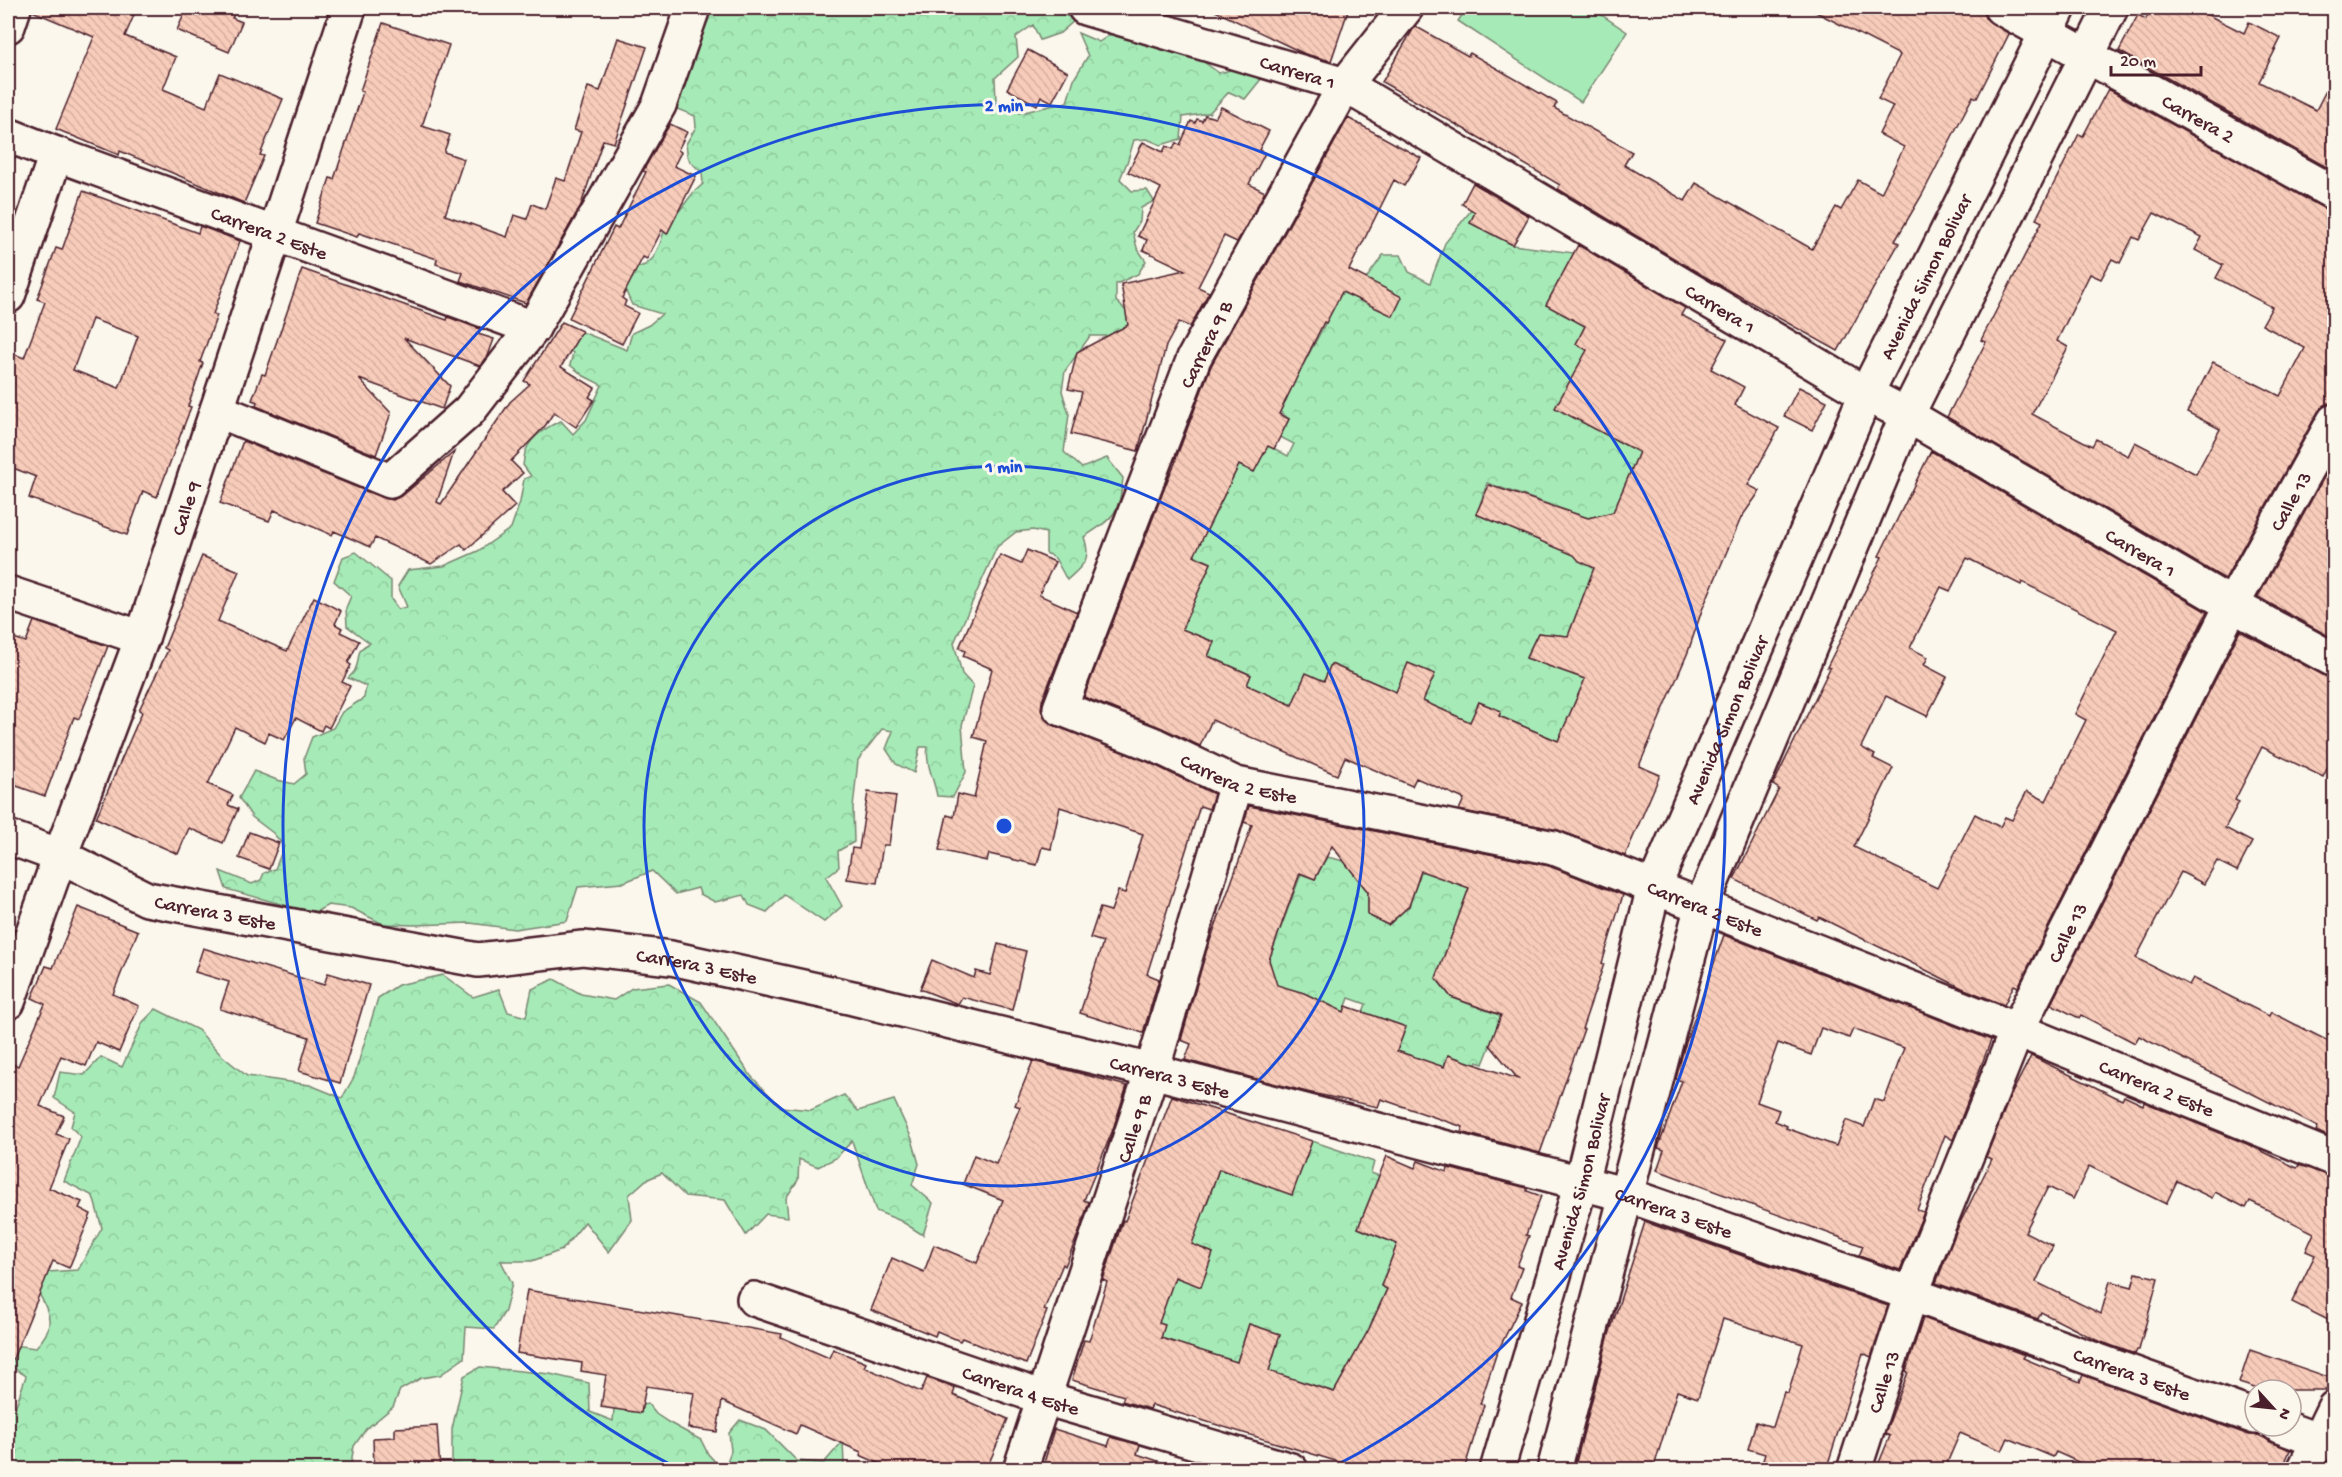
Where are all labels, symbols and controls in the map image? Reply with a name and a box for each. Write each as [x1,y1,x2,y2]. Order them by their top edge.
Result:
scale bar [2111,39,2201,77]
street label: Carrera 1 [1256,52,1337,96]
text: 20 m [2120,52,2156,73]
street label: Carrera 2 [2157,92,2237,150]
text: 2 min [985,97,1024,118]
street label: Avenida Simon Bolivar [1877,190,1980,364]
street label: Carrera 2 Este [207,203,330,267]
street label: Carrera 1 [1680,281,1758,341]
street label: Carrera 9 B [1177,297,1239,393]
text: 1 min [985,458,1023,479]
street label: Calle 13 [2267,469,2319,536]
street label: Calle 9 [168,479,208,539]
street label: Carrera 1 [2100,525,2178,584]
street label: Avenida Simon Bolivar [1683,632,1776,809]
street label: Carrera 2 Este [1175,751,1299,811]
centre of rings [994,816,1014,836]
street label: Carrera 2 Este [1643,878,1766,944]
street label: Carrera 3 Este [152,893,278,938]
street label: Calle 13 [2045,900,2094,968]
street label: Carrera 3 Este [635,946,760,992]
street label: Carrera 3 Este [1107,1053,1232,1106]
street label: Carrera 2 Este [2095,1057,2217,1124]
street label: Avenida Simon Bolivar [1548,1090,1618,1273]
street label: Calle 9 B [1114,1091,1159,1167]
street label: Carrera 3 Este [1612,1184,1735,1246]
street label: Carrera 3 Este [2069,1345,2193,1408]
street label: Calle 13 [1865,1348,1907,1417]
street label: Carrera 4 Este [958,1363,1082,1423]
north arrow [2243,1378,2303,1438]
text: N [2272,1404,2294,1423]

